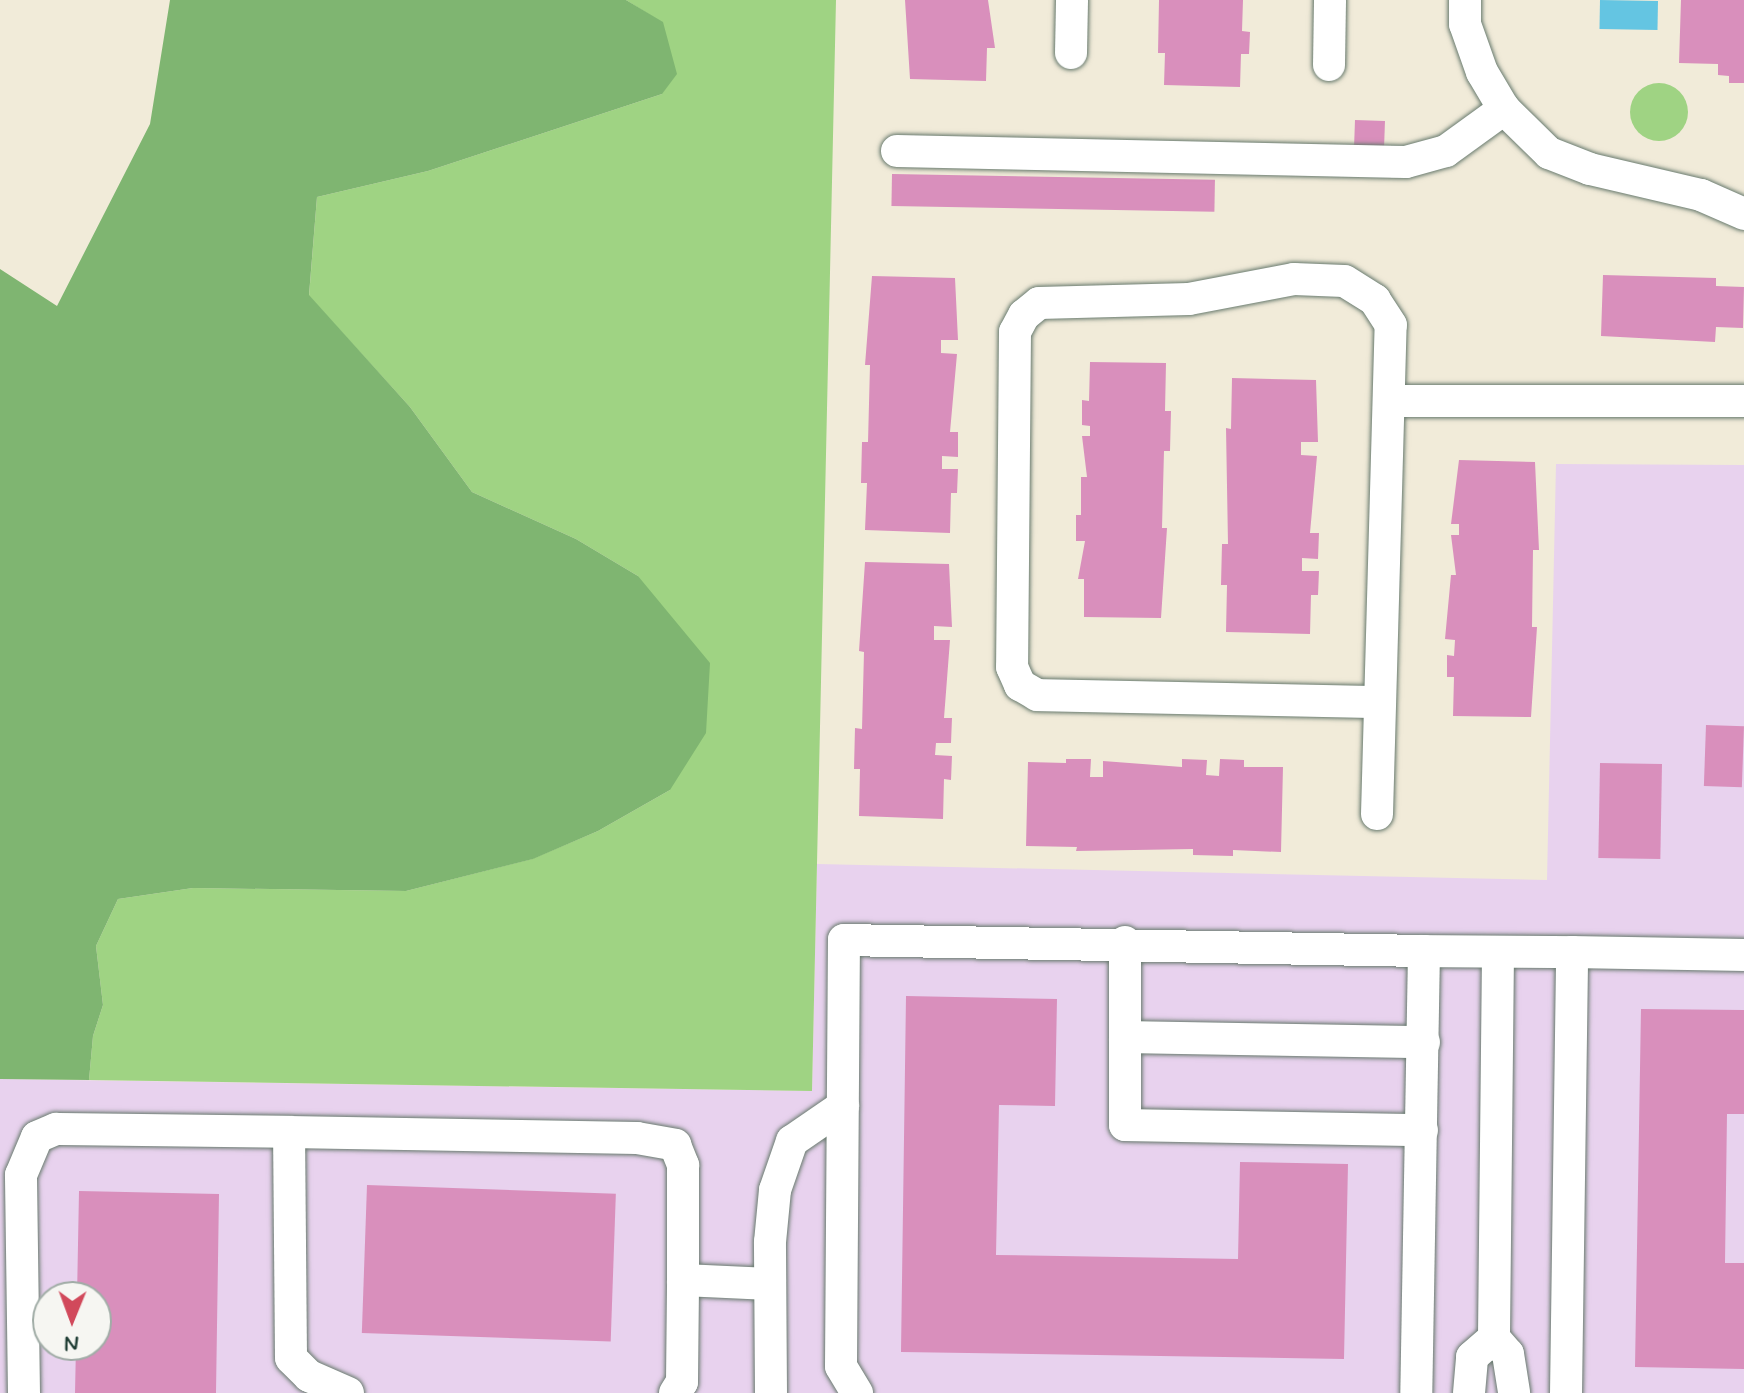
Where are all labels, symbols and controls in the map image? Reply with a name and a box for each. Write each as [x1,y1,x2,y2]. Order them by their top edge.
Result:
north arrow [32,1281,112,1361]
text: N [64,1329,79,1357]

